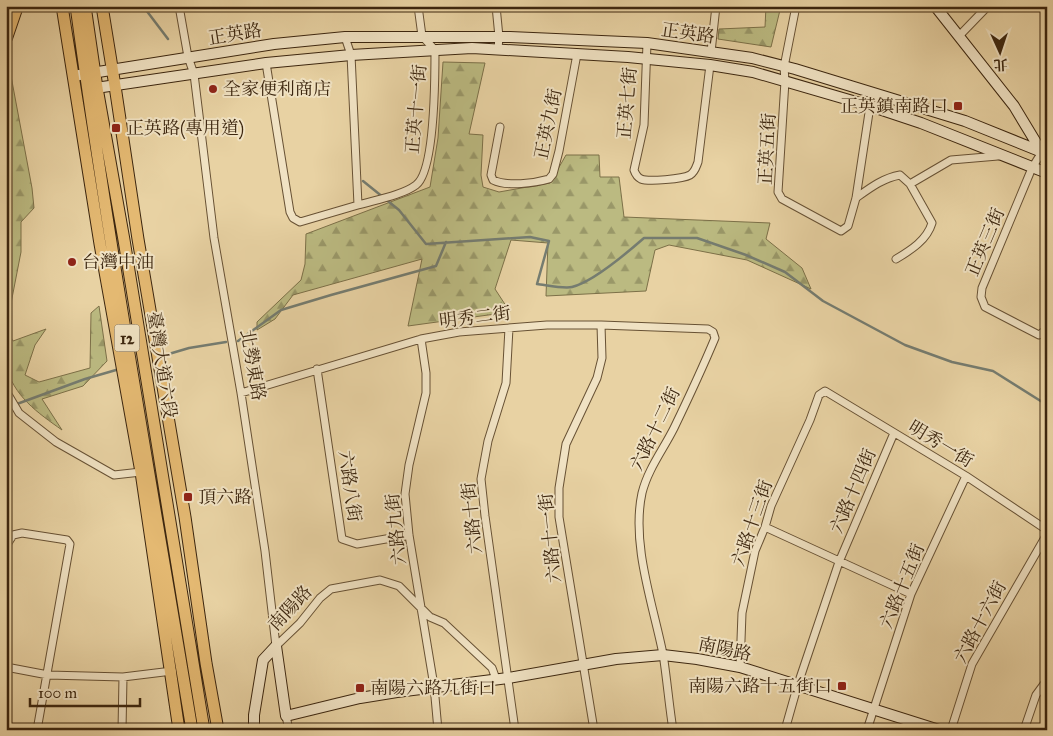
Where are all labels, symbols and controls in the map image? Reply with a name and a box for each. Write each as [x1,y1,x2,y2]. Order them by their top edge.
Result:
street label: 正英路 [660,18,716,48]
street label: 正英路 [207,19,263,49]
north arrow [976,28,1026,78]
text: 北 [993,56,1008,73]
street label: 正英十一街 [401,63,431,155]
street label: 正英七街 [613,66,641,140]
place label: 全家便利商店 [223,78,331,100]
marker: 全家便利商店 [207,83,219,95]
street label: 正英九街 [530,86,566,162]
place label: 正英鎮南路口 [840,95,948,117]
marker: 正英鎮南路口 [952,100,964,112]
street label: 正英五街 [754,112,780,186]
place label: 正英路(專用道) [126,117,244,140]
marker: 正英路(專用道) [110,122,122,134]
street label: 正英三街 [961,205,1009,279]
place label: 台灣中油 [82,251,154,273]
marker: 台灣中油 [66,256,78,268]
street label: 明秀二街 [438,302,512,332]
street label: 臺灣大道六段 [143,310,181,420]
road number: 12 [114,324,140,352]
street label: 北勢東路 [236,328,270,402]
street label: 六路十二街 [625,384,685,474]
street label: 明秀一街 [904,416,978,472]
street label: 六路十四街 [825,445,881,537]
street label: 六路八街 [334,449,366,523]
street label: 六路十三街 [727,477,777,569]
street label: 六路十街 [457,481,487,555]
place label: 頂六路 [198,486,252,508]
marker: 頂六路 [182,491,194,503]
street label: 六路九街 [381,492,411,566]
street label: 六路十一街 [534,492,566,584]
street label: 六路十五街 [875,540,929,632]
street label: 六路十六街 [949,577,1011,667]
street label: 南陽路 [264,581,316,635]
street label: 南陽路 [696,633,754,665]
place label: 南陽六路十五街口 [688,675,832,697]
scale bar [30,676,140,708]
place label: 南陽六路九街口 [370,677,496,699]
marker: 南陽六路十五街口 [836,680,848,692]
marker: 南陽六路九街口 [354,682,366,694]
text: 100 m [38,684,78,702]

